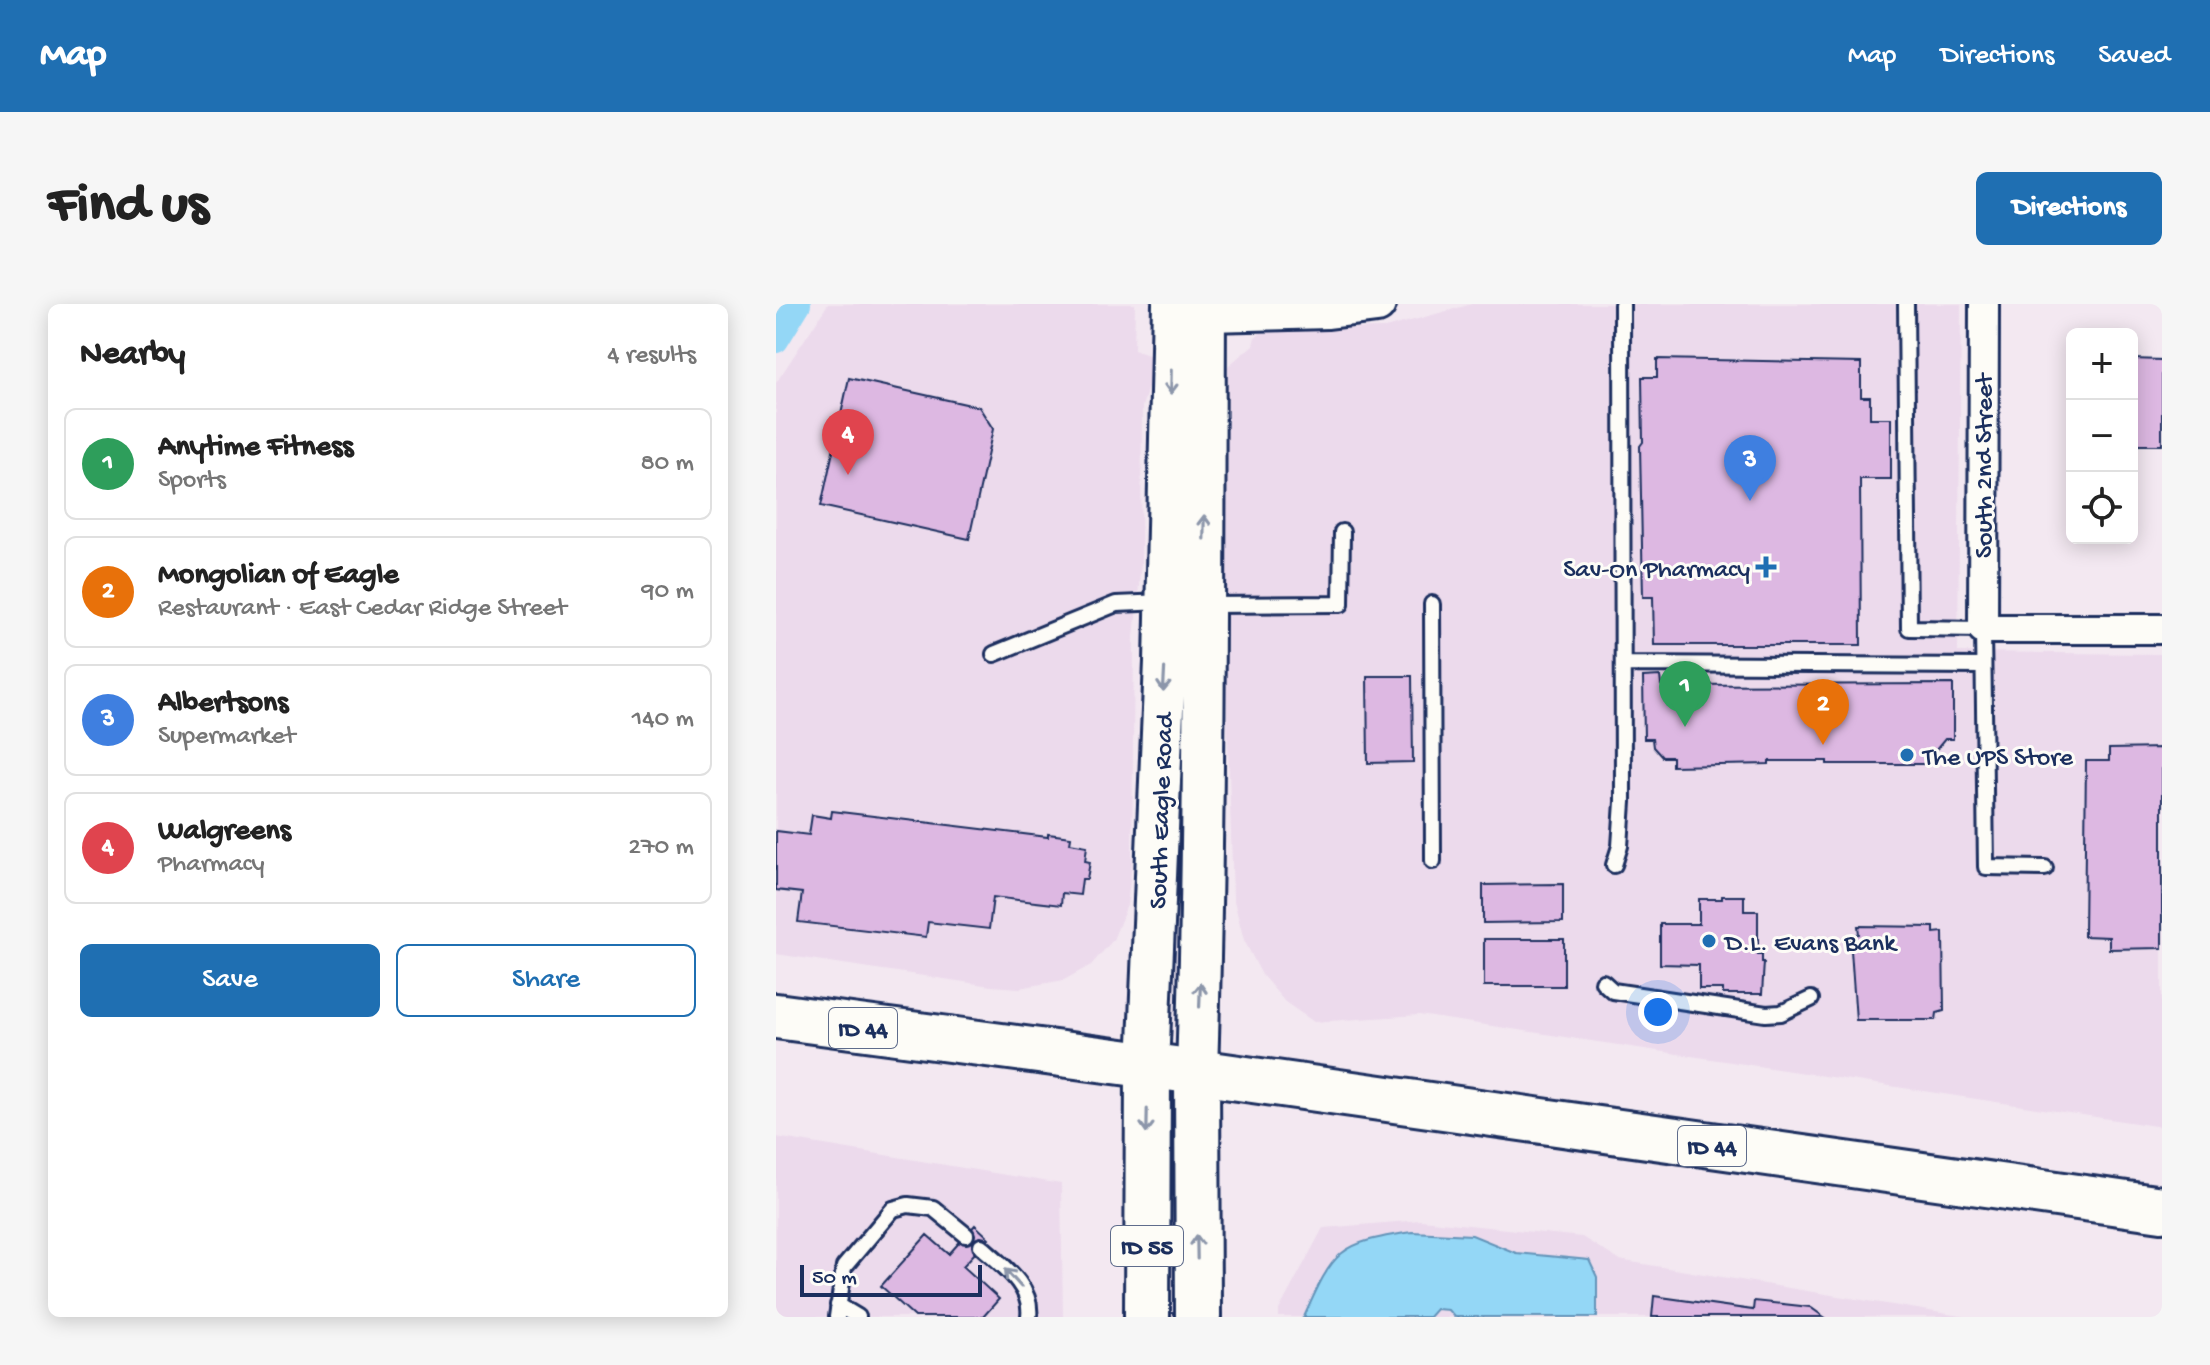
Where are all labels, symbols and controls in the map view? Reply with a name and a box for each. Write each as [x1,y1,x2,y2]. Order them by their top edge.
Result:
text: Map [40,34,106,78]
text: Map [1848,40,1896,73]
text: Directions [1940,40,2054,73]
text: Saved [2098,40,2170,73]
button: Directions [1976,172,2162,245]
text: Find us [48,175,208,241]
map controls [2066,328,2138,544]
button: + [2066,328,2138,400]
text: Nearby [80,336,185,376]
text: 4 results [607,341,696,372]
one-way arrow [1163,368,1178,395]
street label: South 2nd Street [1971,371,2002,558]
button: − [2066,400,2138,472]
pin: 4 [822,409,874,475]
text: Anytime Fitness [158,431,353,466]
pin: 3 [1724,435,1776,501]
text: 1 [103,449,113,480]
text: 80 m [640,449,694,480]
text: Sports [158,466,226,497]
button: locate [2066,472,2138,544]
one-way arrow [1196,514,1212,541]
place label: Sav-On Pharmacy [1563,556,1750,587]
marker: Sav-On Pharmacy [1757,558,1775,576]
text: Mongolian of Eagle [158,559,399,594]
text: 2 [102,577,114,608]
text: 90 m [642,577,694,608]
text: Restaurant · East Cedar Ridge Street [158,594,567,625]
pin: 1 [1659,661,1711,727]
one-way arrow [1156,666,1171,693]
pin: 2 [1797,679,1849,745]
text: Albertsons [158,687,288,722]
text: 3 [101,705,115,736]
text: 140 m [632,705,694,736]
street label: South Eagle Road [1145,711,1182,910]
text: Supermarket [158,722,295,753]
place label: The UPS Store [1921,744,2073,775]
marker: The UPS Store [1898,746,1916,764]
text: Walgreens [158,815,291,850]
text: 4 [102,833,114,864]
text: 270 m [628,833,694,864]
text: Pharmacy [158,850,264,881]
place label: D.L. Evans Bank [1723,930,1898,961]
marker: D.L. Evans Bank [1700,932,1718,950]
button: Save [80,944,380,1017]
button: Share [396,944,696,1017]
one-way arrow [1192,982,1207,1009]
your location [1638,992,1678,1032]
road number: ID 44 [829,1008,897,1048]
one-way arrow [1140,1107,1155,1134]
road number: ID 44 [1678,1126,1746,1166]
road number: ID 55 [1111,1226,1183,1266]
one-way arrow [1190,1234,1205,1261]
scale bar [800,1261,982,1297]
text: 50 m [812,1266,857,1292]
one-way arrow [1004,1268,1022,1288]

